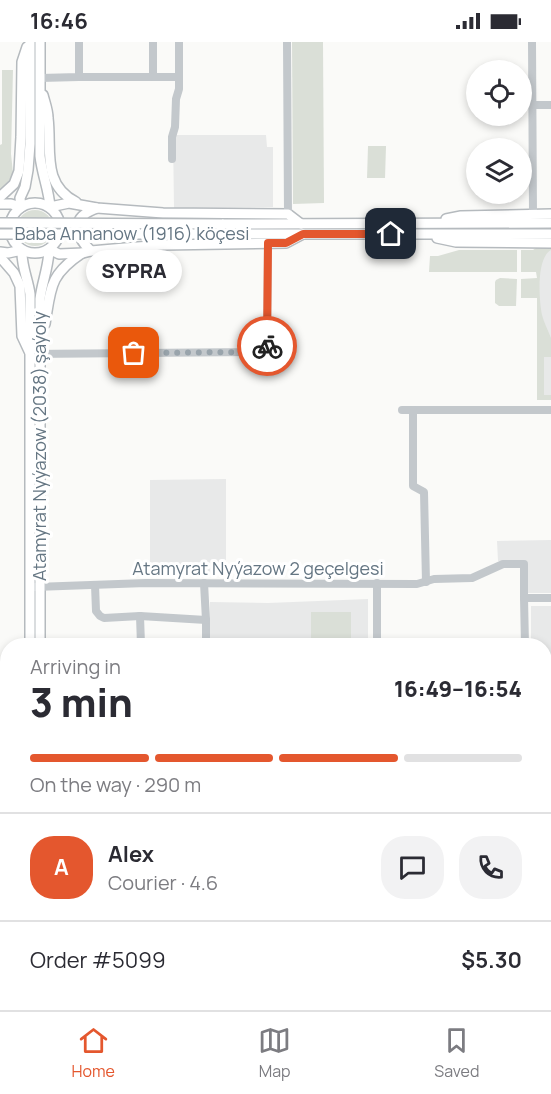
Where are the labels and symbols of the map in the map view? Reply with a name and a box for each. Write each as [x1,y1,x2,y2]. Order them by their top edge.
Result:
pin [365,208,416,259]
street label: Baba Annanow (1916) köçesi [15,221,250,245]
callout: SYPRA [86,251,182,293]
street label: Atamyrat Nyýazow (2038) şaýoly [27,310,51,581]
courier [237,316,297,376]
pin [108,327,159,378]
street label: Atamyrat Nyýazow 2 geçelgesi [132,556,384,580]

